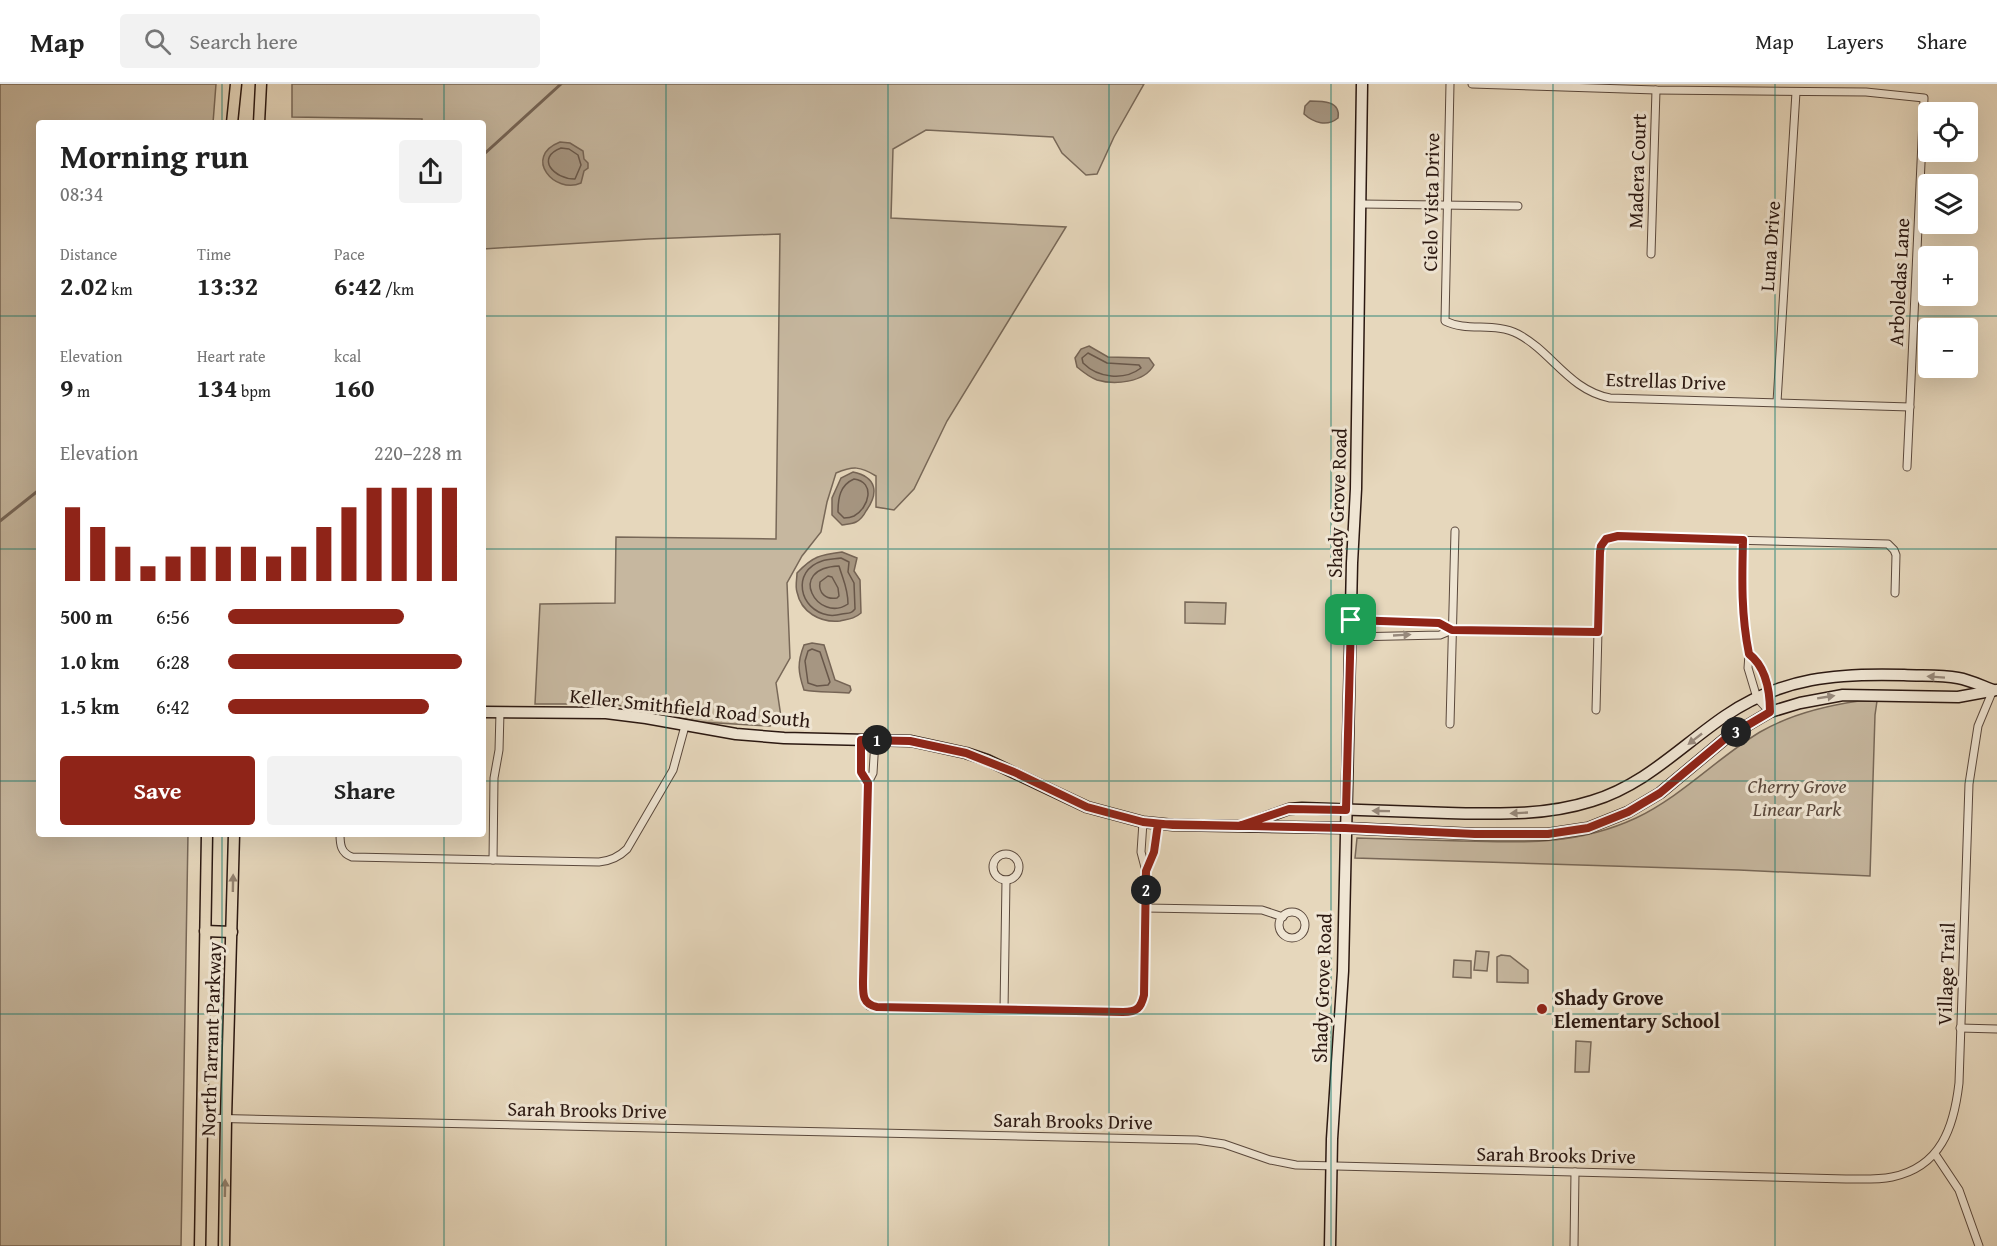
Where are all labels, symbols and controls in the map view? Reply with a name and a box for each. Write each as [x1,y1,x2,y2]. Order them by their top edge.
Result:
search box [120,14,540,68]
text: Map [30,21,84,62]
icon: search [141,25,174,58]
text: Search here [189,25,298,57]
text: Map [1755,26,1794,57]
text: Layers [1827,26,1884,57]
text: Share [1917,26,1967,57]
map controls [1918,102,1978,378]
button: locate [1918,102,1978,162]
street label: Madera Court [1620,113,1653,229]
text: Morning run [60,132,249,180]
street label: Cielo Vista Drive [1415,132,1446,272]
button: share [399,140,462,203]
button: layers [1918,174,1978,234]
text: 08:34 [60,179,103,208]
street label: Luna Drive [1752,200,1787,292]
street label: Arboledas Lane [1881,217,1916,347]
text: Distance [60,242,117,266]
text: Time [197,242,231,266]
text: Pace [334,242,365,266]
button: + [1918,246,1978,306]
text: 2.02 [60,266,108,305]
text: 13:32 [197,266,258,305]
text: 6:42 [334,266,382,305]
text: km [108,277,132,301]
text: /km [382,277,414,301]
button: − [1918,318,1978,378]
text: Elevation [60,344,123,368]
text: Heart rate [197,344,266,368]
text: kcal [334,344,361,368]
street label: Estrellas Drive [1605,364,1727,397]
text: 9 [60,368,73,407]
text: 134 [197,368,237,407]
text: 160 [334,368,374,407]
text: m [73,379,90,403]
text: bpm [237,379,271,403]
street label: Shady Grove Road [1319,427,1354,579]
text: Elevation [60,438,138,467]
text: 220–228 m [374,438,462,467]
pin [1325,594,1376,645]
text: 500 m [60,602,113,631]
text: 6:56 [156,602,190,631]
icon: arrive [1334,603,1367,636]
one-way arrow [1392,631,1411,640]
text: 1.0 km [60,647,119,676]
text: 6:28 [156,647,190,676]
one-way arrow [1927,672,1946,681]
street label: Keller Smithfield Road South [568,680,812,735]
text: 1.5 km [60,692,119,721]
text: 6:42 [156,692,190,721]
one-way arrow [1817,693,1836,702]
pin: 3 [1721,717,1751,747]
text: 3 [1732,720,1740,744]
pin: 1 [862,725,892,755]
text: 1 [873,728,881,752]
one-way arrow [1687,733,1703,746]
button: Save [60,756,255,825]
button: Share [267,756,462,825]
park label: Cherry Grove Linear Park [1747,771,1847,823]
one-way arrow [1371,806,1390,816]
one-way arrow [1510,808,1529,818]
one-way arrow [228,873,238,892]
pin: 2 [1131,875,1161,905]
text: 2 [1142,878,1150,902]
street label: Shady Grove Road [1304,912,1339,1064]
street label: Village Trail [1929,922,1962,1026]
street label: North Tarrant Parkway [193,941,228,1137]
place label: Shady Grove Elementary School [1554,983,1720,1035]
marker: Shady Grove Elementary School [1535,1002,1549,1016]
street label: Sarah Brooks Drive [507,1094,667,1125]
street label: Sarah Brooks Drive [993,1105,1153,1136]
street label: Sarah Brooks Drive [1476,1139,1636,1170]
one-way arrow [220,1178,230,1197]

